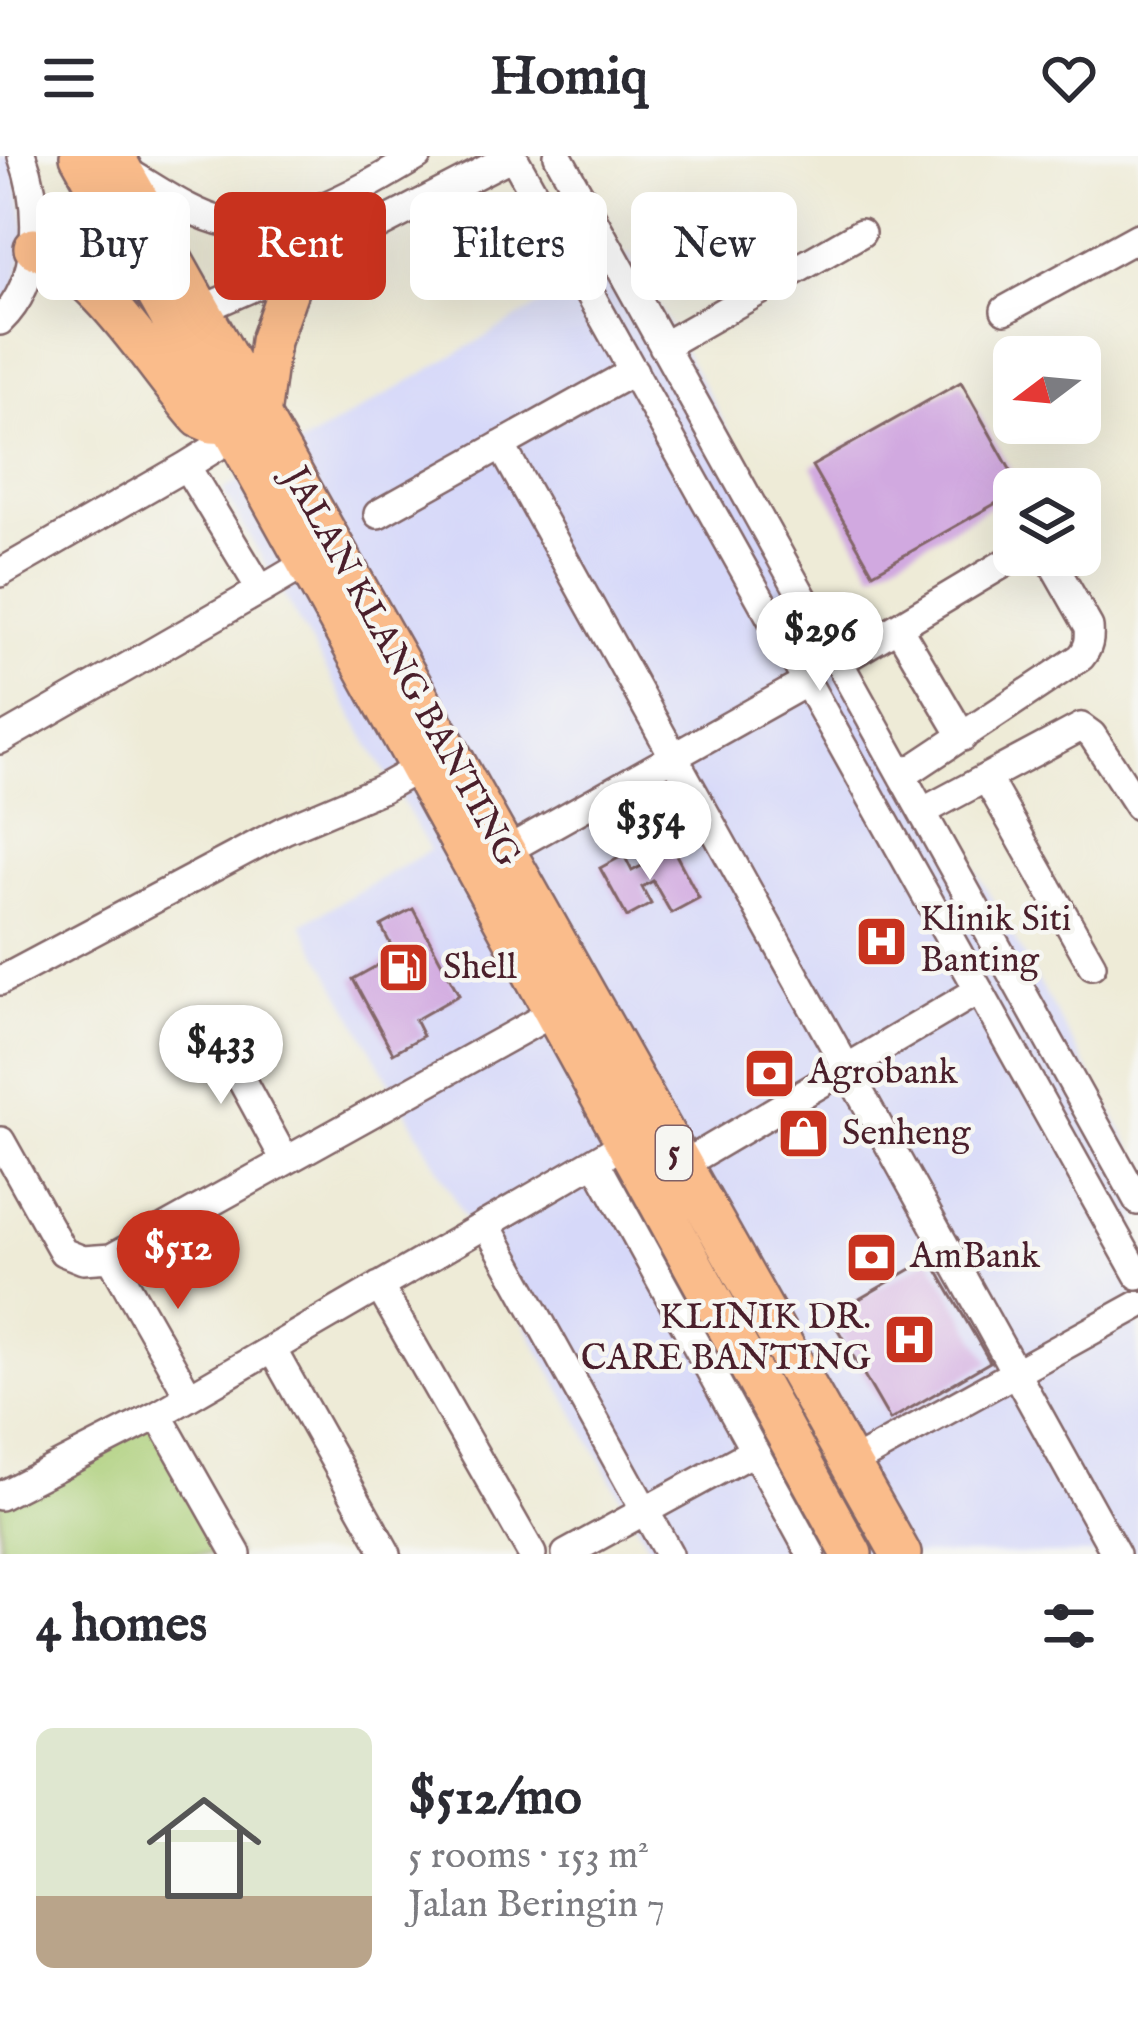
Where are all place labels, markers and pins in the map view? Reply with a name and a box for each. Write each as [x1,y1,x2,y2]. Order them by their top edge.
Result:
pin: $296 [749,592,891,694]
pin: $354 [579,781,721,883]
place label: Klinik Siti Banting [920,897,1071,984]
hospital icon: Klinik Siti Banting [853,913,909,969]
fuel station icon: Shell [376,940,432,996]
place label: Shell [443,945,517,991]
pin: $433 [150,1005,292,1107]
bank icon: Agrobank [741,1045,797,1101]
place label: Agrobank [807,1050,958,1096]
shop icon: Senheng [775,1106,831,1162]
place label: Senheng [842,1111,971,1157]
pin: $512 [107,1210,249,1312]
bank icon: AmBank [843,1229,899,1285]
place label: AmBank [909,1234,1041,1280]
place label: KLINIK DR. CARE BANTING [581,1295,871,1382]
hospital icon: KLINIK DR. CARE BANTING [882,1311,938,1367]

